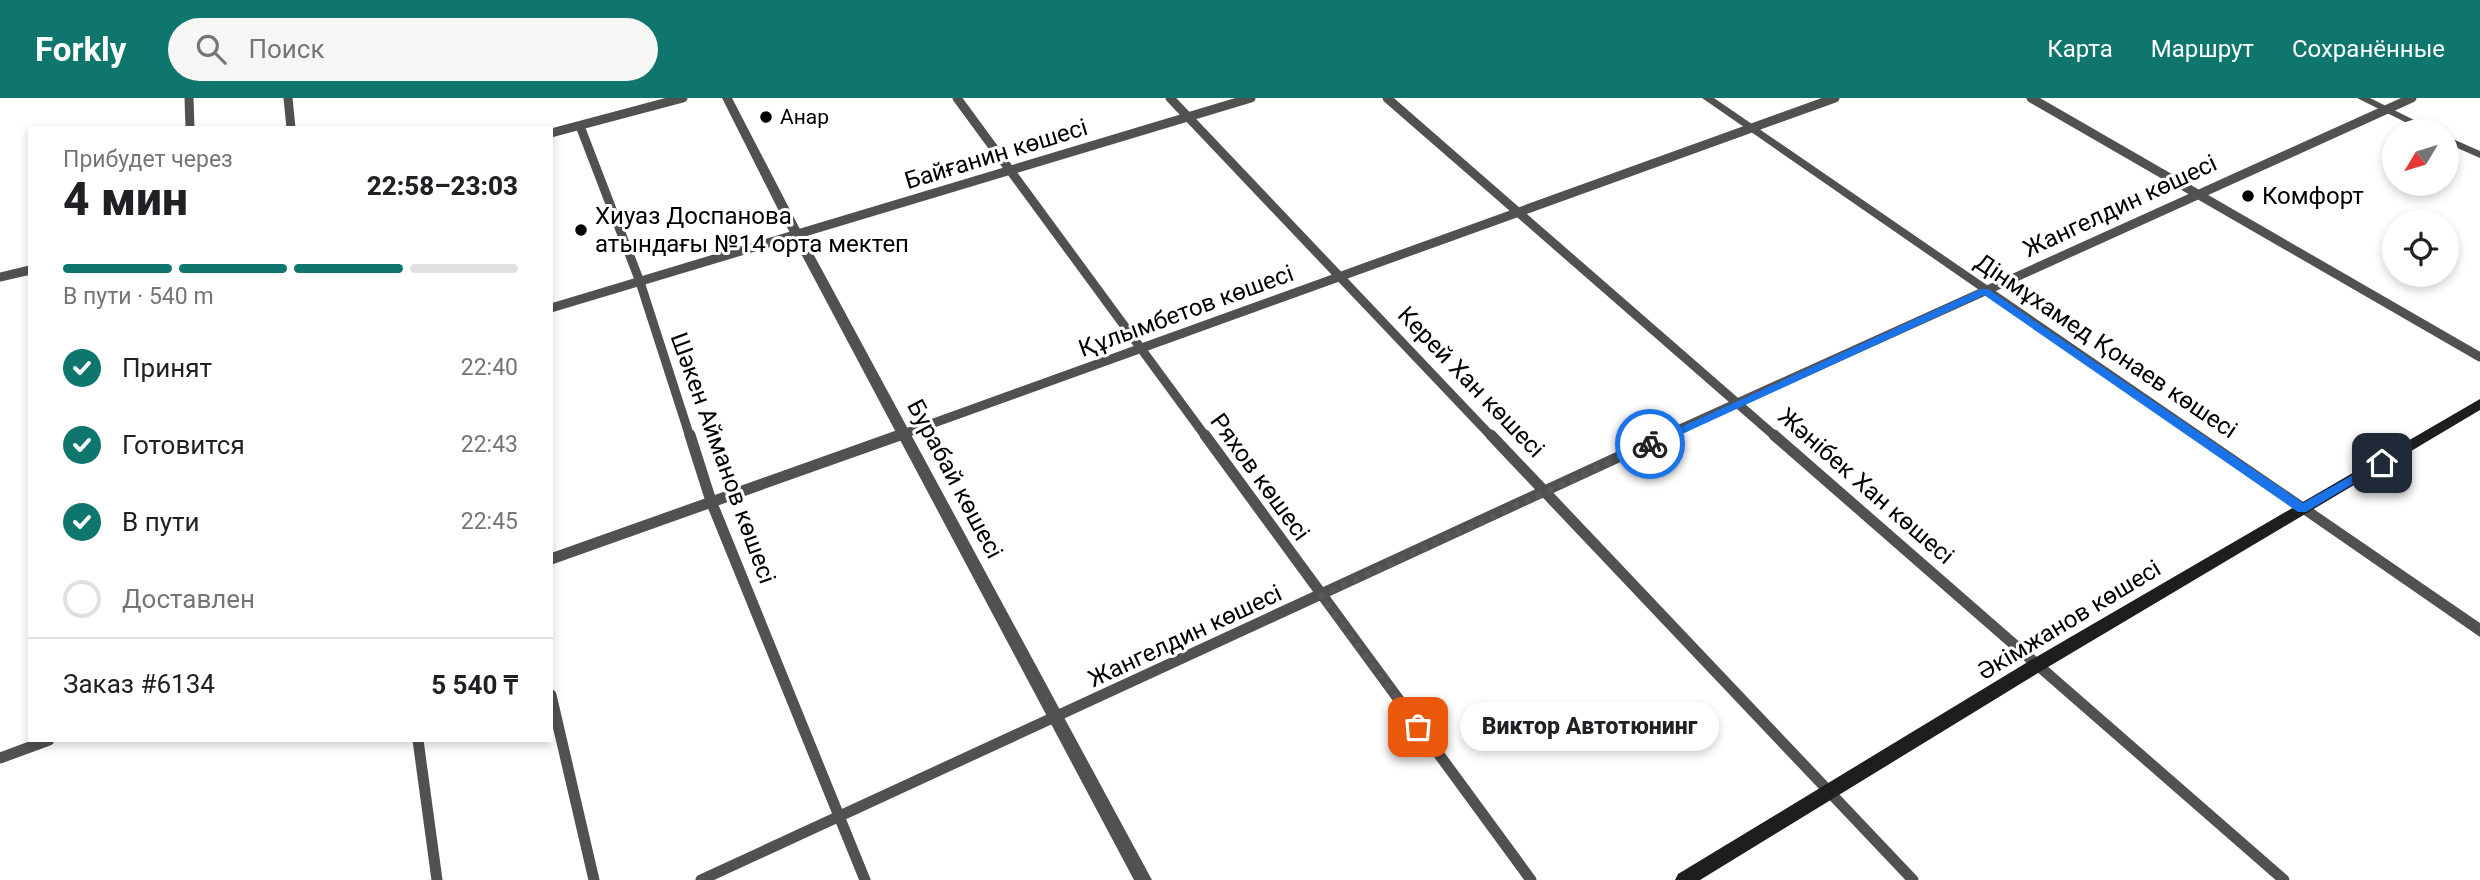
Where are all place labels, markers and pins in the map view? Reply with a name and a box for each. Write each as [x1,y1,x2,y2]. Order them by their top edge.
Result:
place label: Анар [780,105,829,129]
marker: Анар [758,109,774,125]
place label: Комфорт [2262,182,2364,210]
marker: Комфорт [2240,188,2256,204]
place label: Хиуаз Доспанова атындағы №14 орта мектеп [595,202,909,258]
marker: Хиуаз Доспанова атындағы №14 орта мектеп [573,222,589,238]
pin [2352,433,2412,493]
pin [1388,697,1448,757]
callout: Виктор Автотюнинг [1460,702,1719,752]

